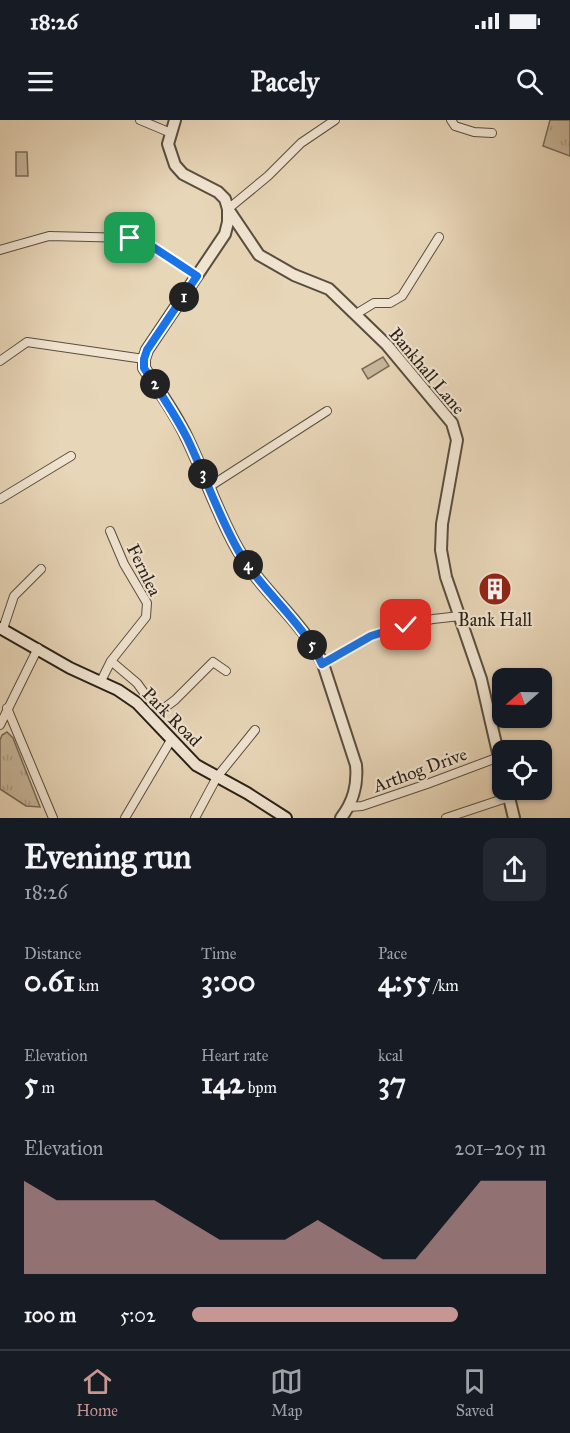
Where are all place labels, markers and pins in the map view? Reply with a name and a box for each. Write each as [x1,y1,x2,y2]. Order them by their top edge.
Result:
pin [104,212,155,263]
pin: 1 [169,282,199,312]
pin: 2 [140,369,170,399]
pin: 3 [188,459,218,489]
pin: 4 [233,550,263,580]
building icon: Bank Hall [477,571,513,607]
pin [380,599,431,650]
place label: Bank Hall [458,609,532,631]
pin: 5 [297,630,327,660]

